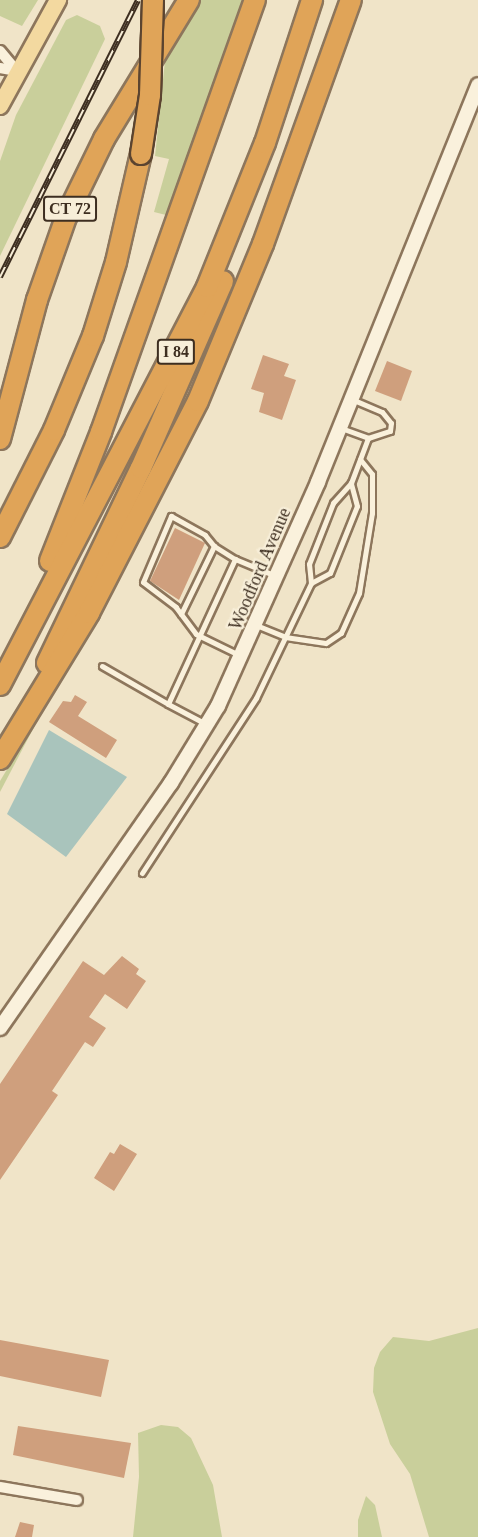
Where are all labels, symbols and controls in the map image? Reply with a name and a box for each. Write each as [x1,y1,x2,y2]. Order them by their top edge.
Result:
road number: CT 72 [42,196,98,222]
road number: I 84 [156,339,195,365]
street label: Woodford Avenue [224,504,296,634]

